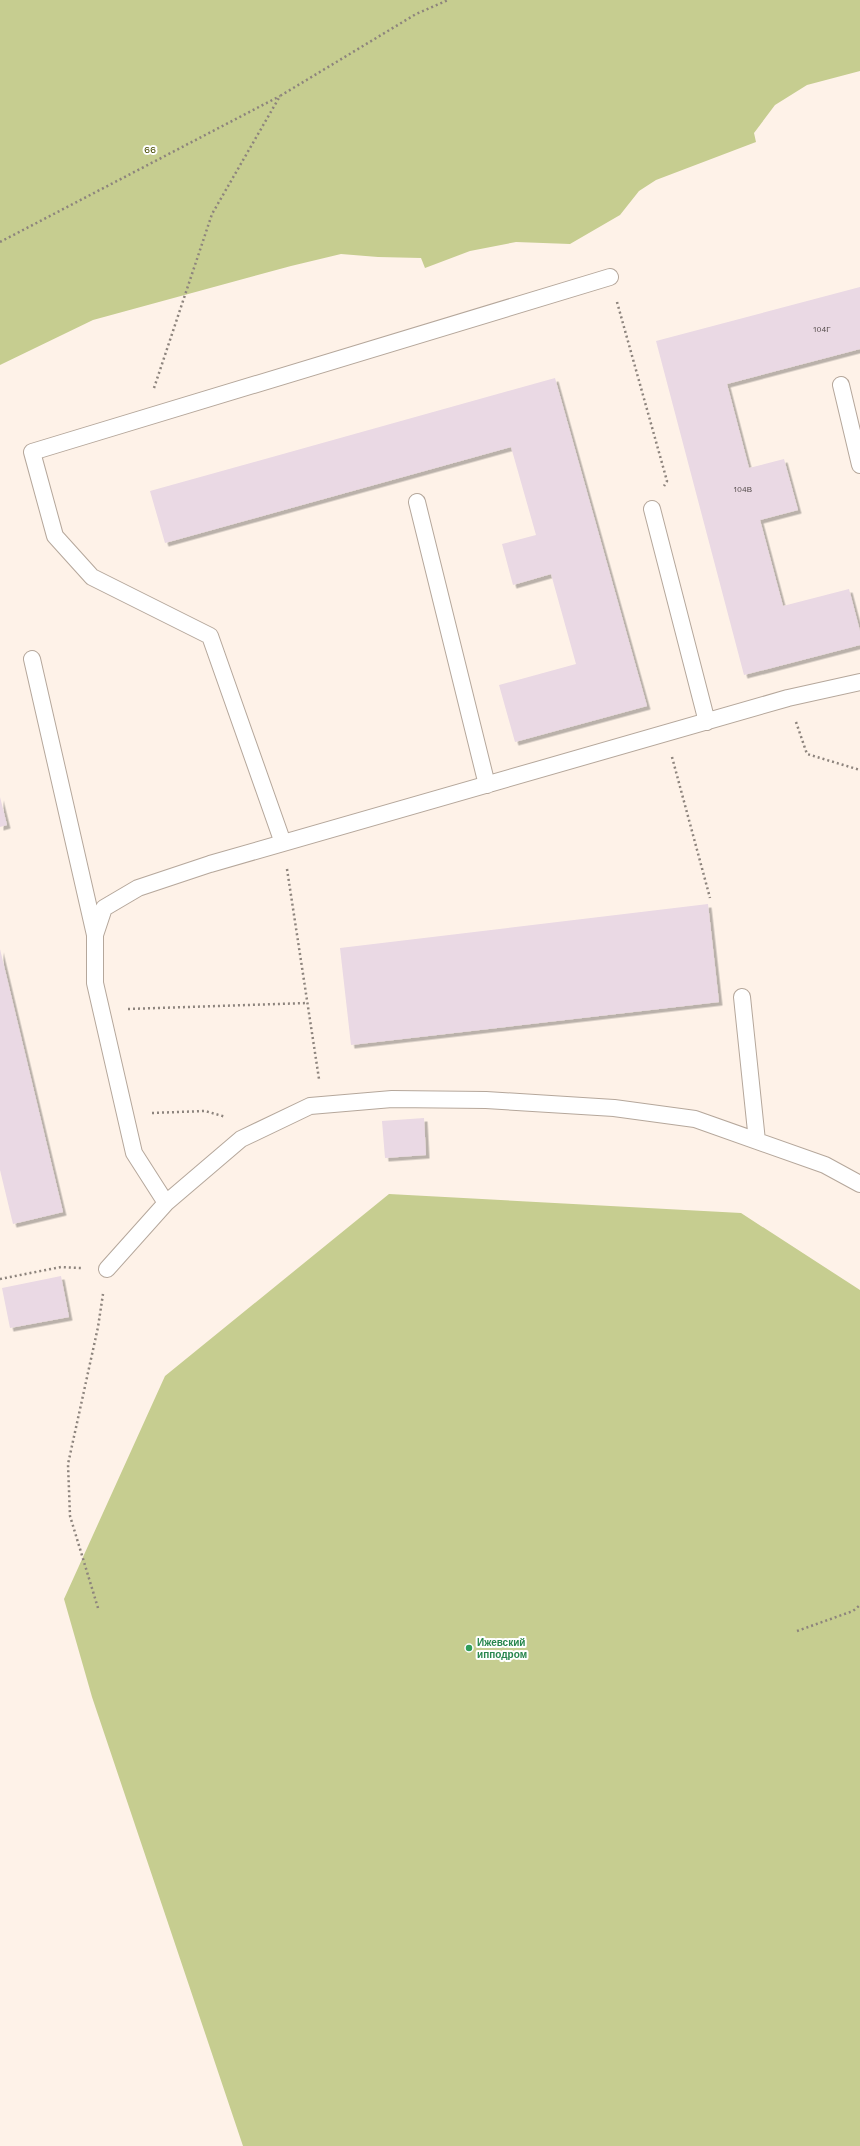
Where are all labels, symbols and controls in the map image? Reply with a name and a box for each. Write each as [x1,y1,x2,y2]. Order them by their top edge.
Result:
park label: 66 [144,144,156,155]
house number: 104Г [813,325,831,334]
house number: 104В [734,485,752,494]
place label: Ижевский ипподром [477,1637,527,1660]
marker: Ижевский ипподром [464,1643,474,1653]

